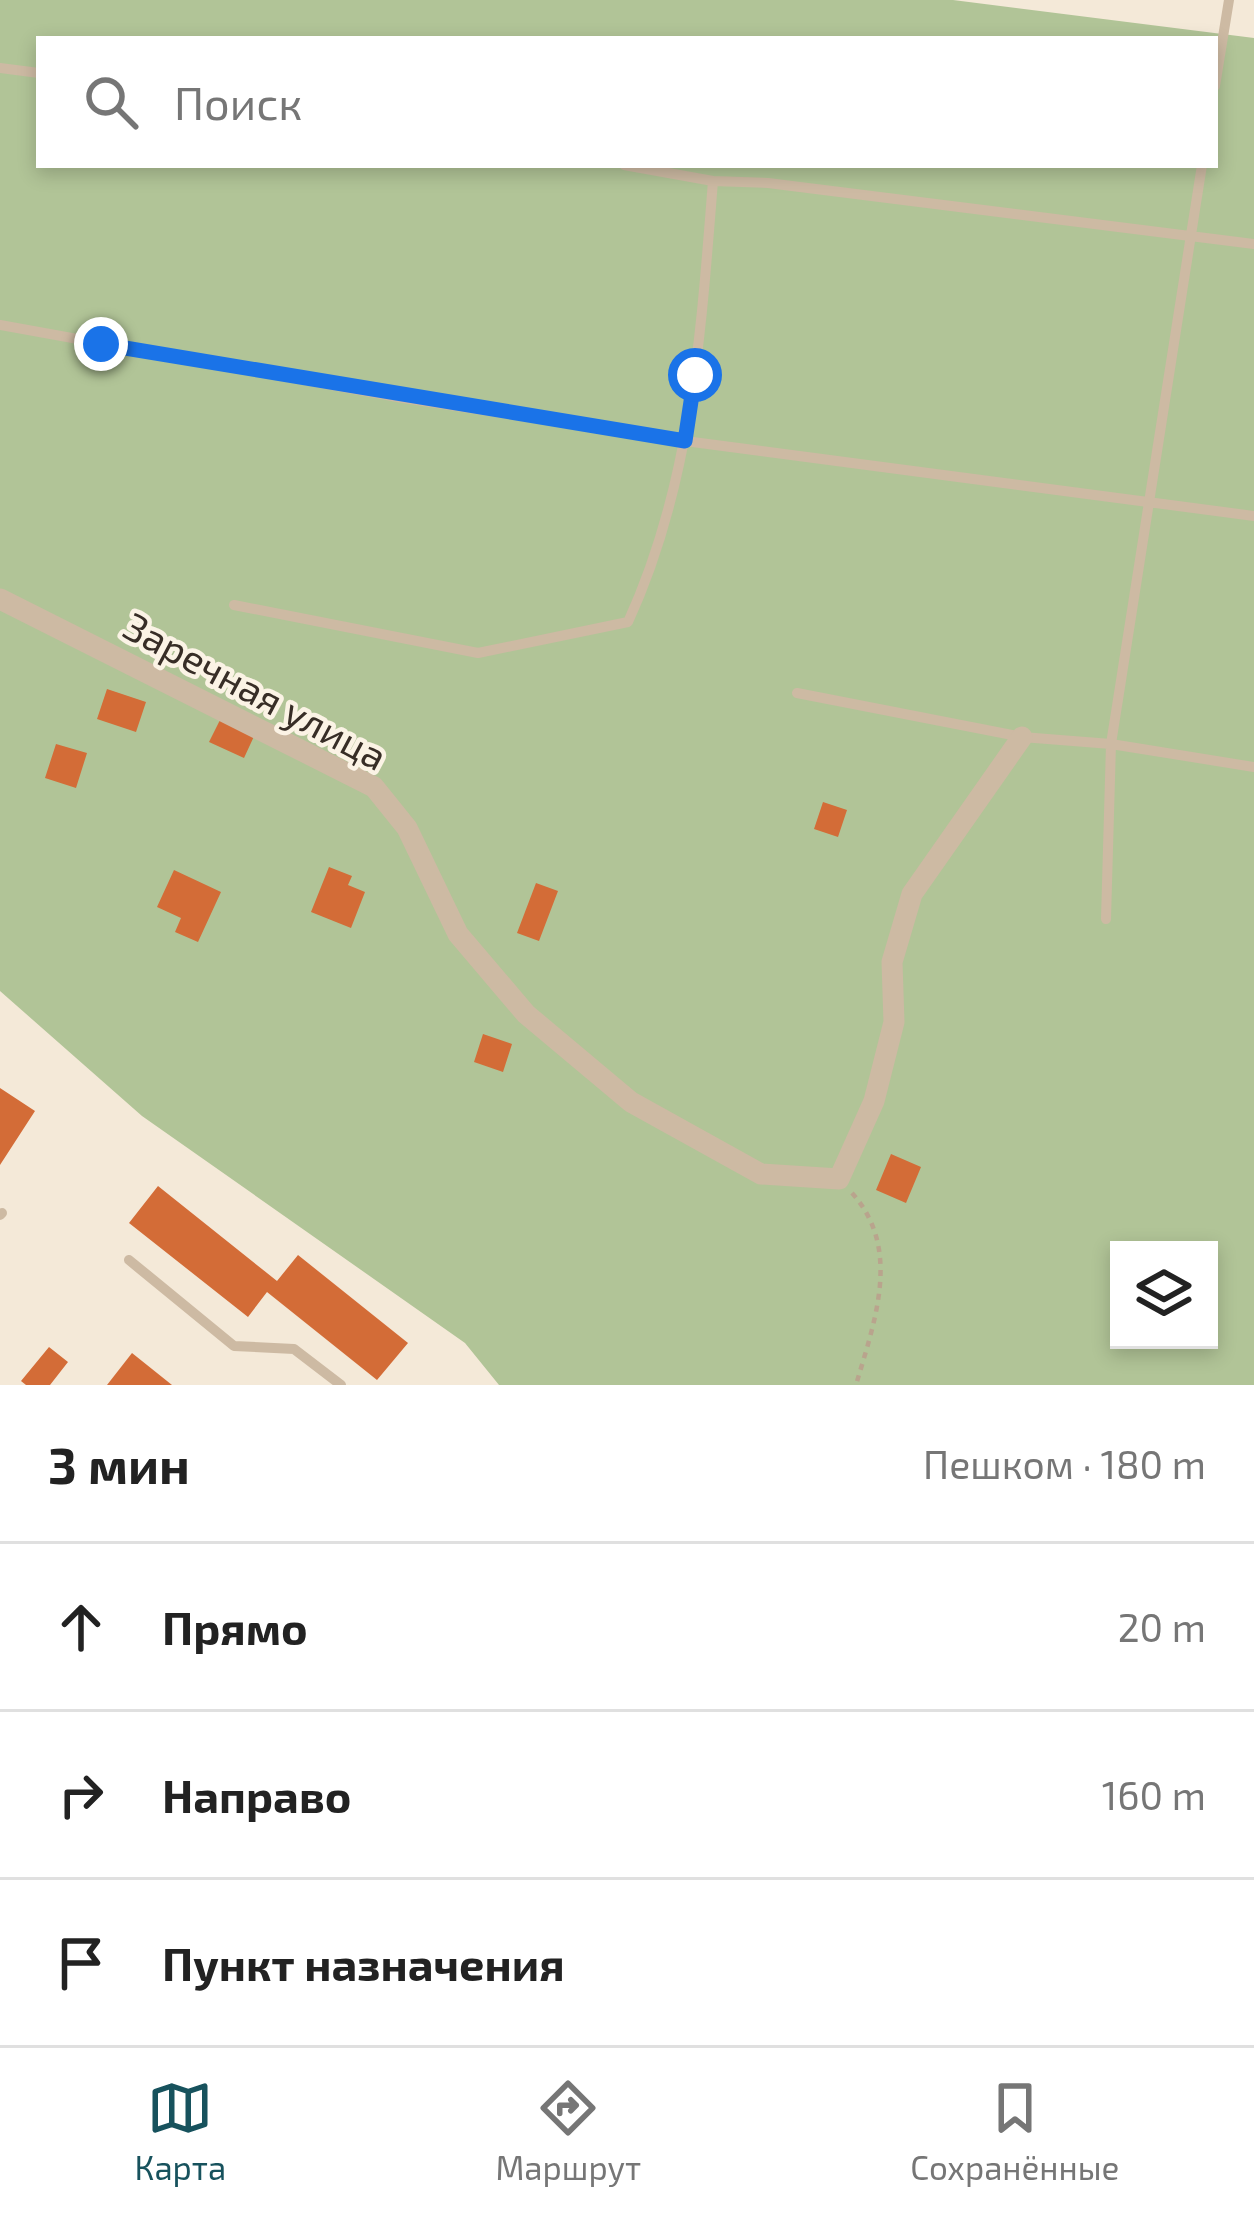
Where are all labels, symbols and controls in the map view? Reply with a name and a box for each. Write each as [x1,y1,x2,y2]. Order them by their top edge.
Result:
search box [36,36,1218,168]
icon: search [78,69,144,135]
text: Поиск [174,75,302,129]
route end [74,317,128,371]
route start [668,348,722,402]
street label: Заречная улица [116,601,395,780]
map controls [1110,1241,1218,1349]
button: layers [1110,1241,1218,1349]
text: 3 мин [48,1433,190,1494]
text: Пешком · 180 m [923,1440,1206,1487]
icon: ahead [48,1594,114,1660]
text: Прямо [162,1600,308,1654]
text: 20 m [1118,1603,1206,1650]
icon: right [48,1762,114,1828]
text: Направо [162,1768,351,1822]
text: 160 m [1102,1771,1206,1818]
icon: arrive [48,1930,114,1996]
text: Пункт назначения [162,1936,565,1990]
tab: Карта [135,2075,226,2187]
tab: Маршрут [495,2075,641,2187]
tab: Сохранённые [910,2075,1119,2187]

